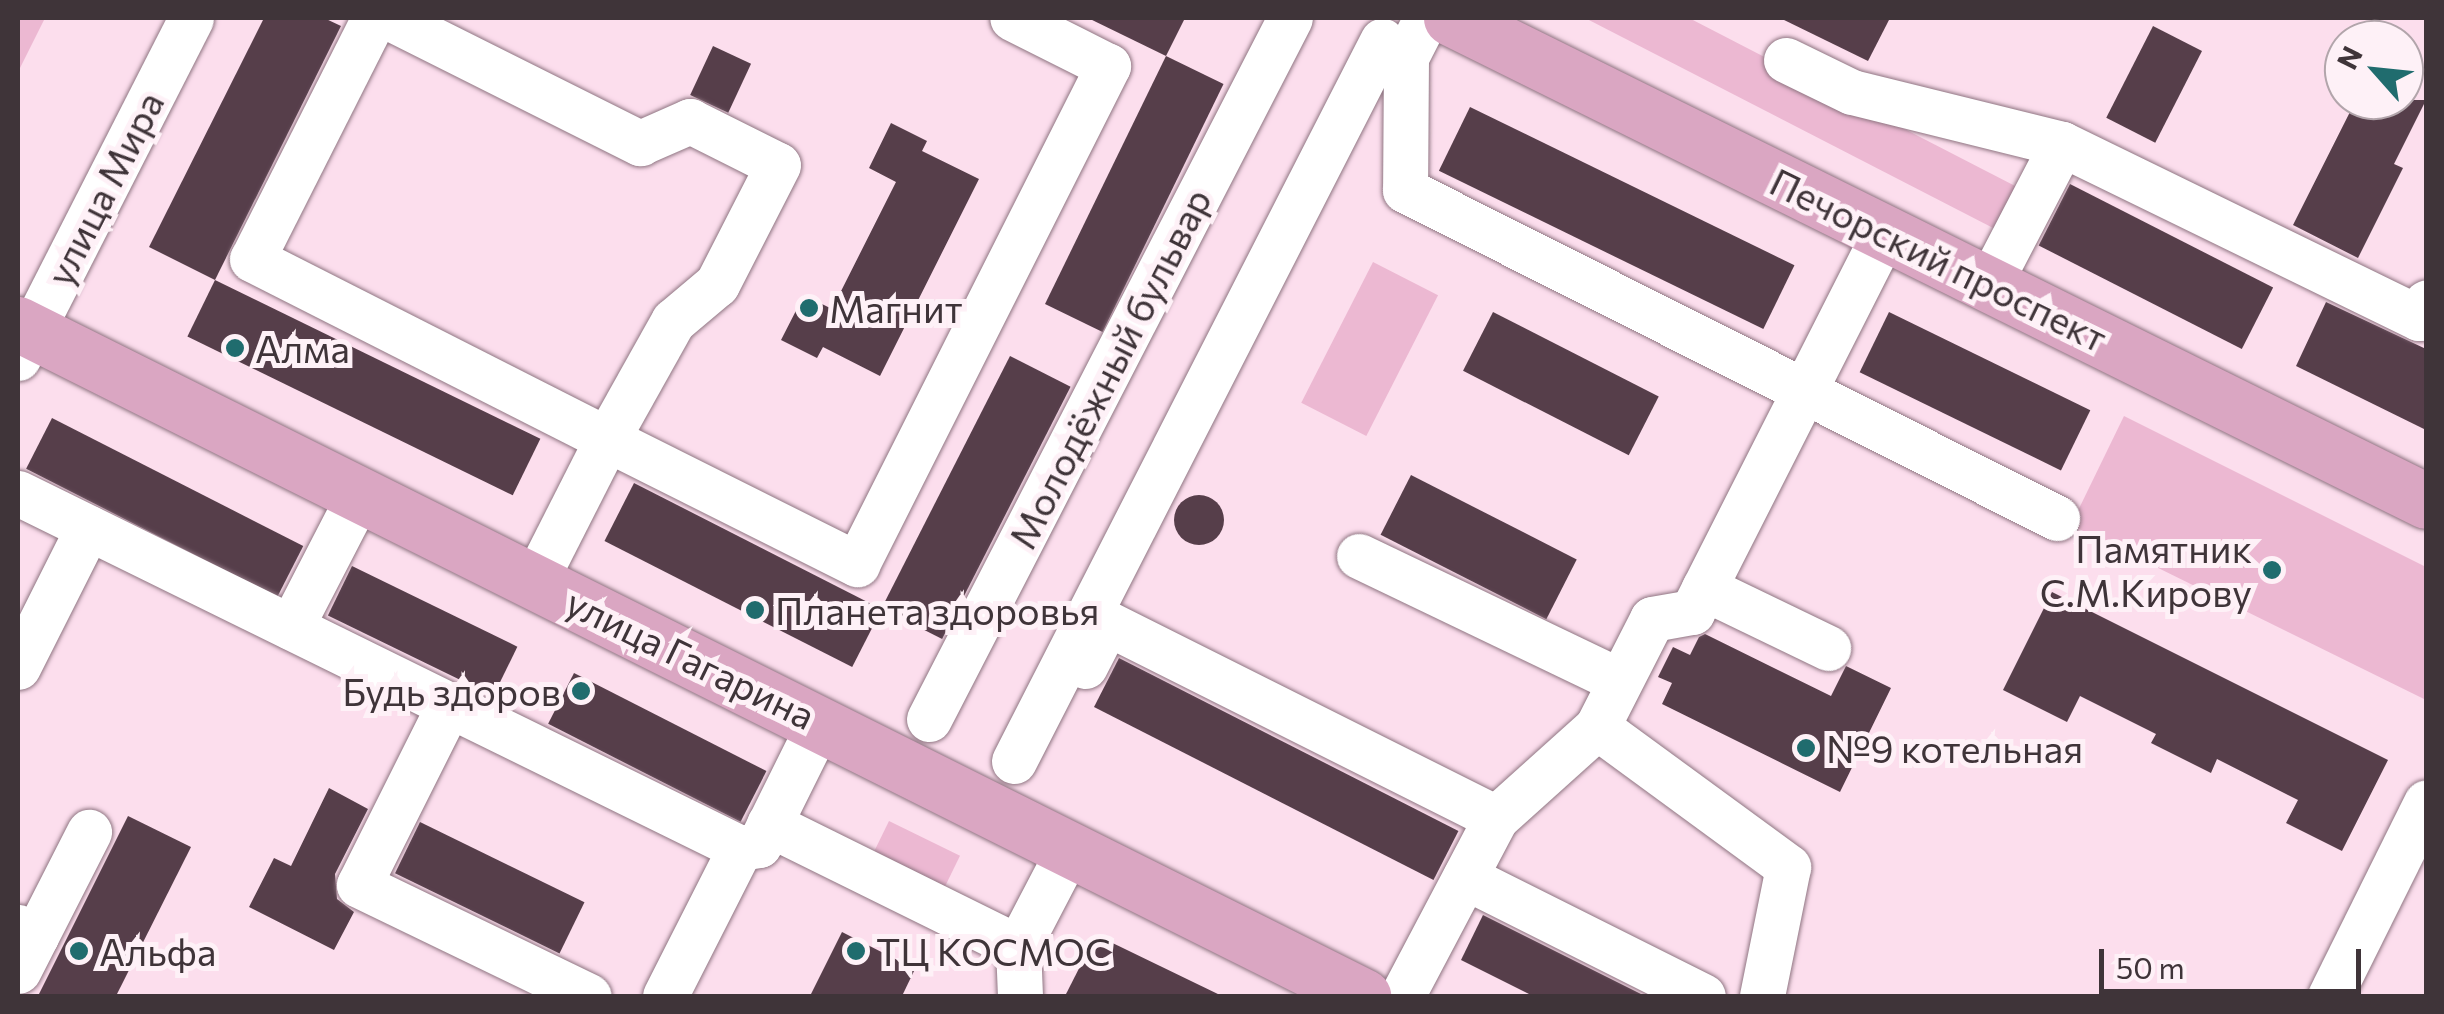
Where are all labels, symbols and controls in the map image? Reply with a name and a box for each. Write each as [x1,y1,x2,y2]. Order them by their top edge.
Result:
north arrow [2324,20,2424,120]
text: N [2329,40,2369,74]
street label: улица Мира [36,84,172,292]
street label: Печорский проспект [1763,158,2115,360]
street label: Молодёжный бульвар [998,180,1220,556]
place label: Магнит [829,285,963,331]
marker: Магнит [798,297,820,319]
place label: Алма [255,325,350,371]
marker: Алма [224,337,246,359]
place label: Памятник С.М.Кирову [2040,525,2252,614]
marker: Памятник С.М.Кирову [2261,559,2283,581]
street label: улица Гагарина [559,578,823,738]
place label: Планета здоровья [775,587,1099,633]
marker: Планета здоровья [744,599,766,621]
place label: Будь здоров [342,668,561,714]
marker: Будь здоров [570,680,592,702]
place label: №9 котельная [1826,725,2083,771]
marker: №9 котельная [1795,737,1817,759]
place label: Альфа [99,928,216,974]
place label: ТЦ КОСМОС [876,928,1111,974]
scale bar [2104,929,2366,991]
marker: Альфа [68,940,90,962]
marker: ТЦ КОСМОС [845,940,867,962]
text: 50 m [2116,948,2185,985]

